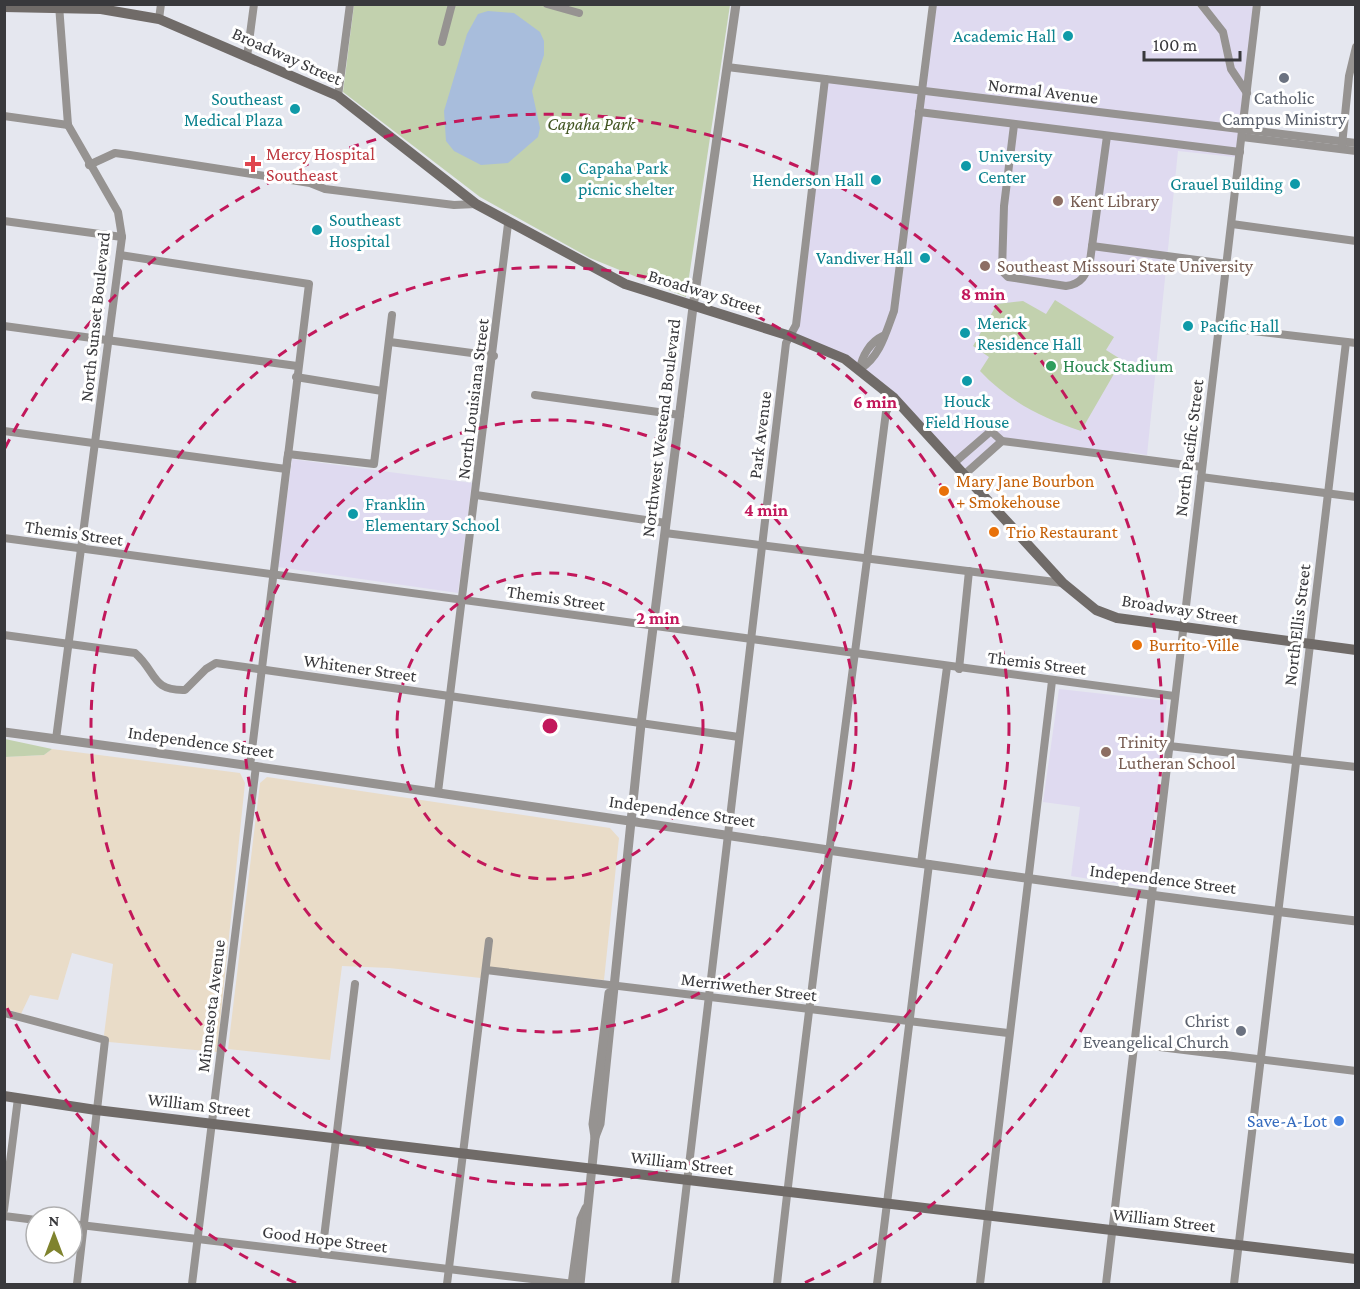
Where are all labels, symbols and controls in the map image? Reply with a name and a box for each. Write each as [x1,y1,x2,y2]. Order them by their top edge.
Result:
street label: Broadway Street [229,23,346,90]
scale bar [1144,24,1240,62]
place label: Academic Hall [953,26,1056,46]
marker: Academic Hall [1061,29,1075,43]
text: 100 m [1153,35,1198,55]
marker: Catholic Campus Ministry [1277,71,1291,85]
street label: Normal Avenue [987,74,1099,108]
place label: Catholic Campus Ministry [1222,88,1347,129]
place label: Southeast Medical Plaza [184,89,284,130]
marker: Southeast Medical Plaza [288,102,302,116]
park label: Capaha Park [547,114,636,134]
place label: Mercy Hospital Southeast [266,144,375,185]
place label: University Center [978,146,1053,187]
marker: Mercy Hospital Southeast [244,155,262,173]
place label: Capaha Park picnic shelter [578,158,675,199]
marker: University Center [959,159,973,173]
place label: Henderson Hall [752,170,864,190]
marker: Capaha Park picnic shelter [559,171,573,185]
marker: Henderson Hall [869,173,883,187]
place label: Grauel Building [1170,174,1283,194]
marker: Grauel Building [1288,177,1302,191]
place label: Kent Library [1070,191,1160,211]
marker: Kent Library [1051,194,1065,208]
place label: Southeast Hospital [329,210,402,251]
marker: Southeast Hospital [310,223,324,237]
street label: North Sunset Boulevard [76,230,114,403]
place label: Vandiver Hall [816,248,913,268]
marker: Vandiver Hall [918,251,932,265]
place label: Southeast Missouri State University [997,256,1254,276]
marker: Southeast Missouri State University [978,259,992,273]
street label: Broadway Street [646,265,765,319]
text: 8 min [961,284,1006,304]
place label: Merick Residence Hall [977,313,1082,354]
street label: North Louisiana Street [453,316,493,481]
place label: Pacific Hall [1200,316,1280,336]
street label: Northwest Westend Boulevard [638,317,684,538]
marker: Pacific Hall [1181,319,1195,333]
marker: Merick Residence Hall [958,326,972,340]
place label: Houck Stadium [1063,356,1174,376]
marker: Houck Stadium [1044,359,1058,373]
marker: Houck Field House [960,374,974,388]
street label: North Pacific Street [1171,377,1207,518]
street label: Park Avenue [745,390,775,480]
place label: Houck Field House [925,391,1009,432]
text: 6 min [853,392,898,412]
place label: Mary Jane Bourbon + Smokehouse [956,471,1095,512]
marker: Mary Jane Bourbon + Smokehouse [937,484,951,498]
place label: Franklin Elementary School [365,494,500,535]
text: 4 min [744,500,789,520]
marker: Franklin Elementary School [346,507,360,521]
street label: Themis Street [24,516,126,550]
place label: Trio Restaurant [1006,522,1119,542]
marker: Trio Restaurant [987,525,1001,539]
street label: North Ellis Street [1280,562,1315,687]
street label: Themis Street [506,581,608,615]
street label: Broadway Street [1120,590,1241,628]
text: 2 min [636,608,680,628]
place label: Burrito-Ville [1149,635,1239,655]
marker: Burrito-Ville [1130,638,1144,652]
street label: Themis Street [987,647,1088,679]
street label: Whitener Street [302,650,419,686]
centre of rings [540,716,560,736]
street label: Independence Street [127,722,276,762]
place label: Trinity Lutheran School [1118,732,1236,773]
marker: Trinity Lutheran School [1099,745,1113,759]
street label: Independence Street [608,791,757,831]
street label: Independence Street [1089,860,1238,898]
street label: Minnesota Avenue [193,938,229,1073]
street label: Merriwether Street [680,969,819,1005]
place label: Christ Eveangelical Church [1083,1011,1230,1052]
marker: Christ Eveangelical Church [1234,1024,1248,1038]
street label: William Street [146,1089,253,1121]
place label: Save-A-Lot [1247,1111,1328,1131]
marker: Save-A-Lot [1332,1114,1346,1128]
street label: William Street [629,1147,736,1179]
street label: William Street [1111,1204,1218,1236]
north arrow [24,1205,84,1265]
text: N [49,1212,60,1229]
street label: Good Hope Street [261,1221,390,1257]

